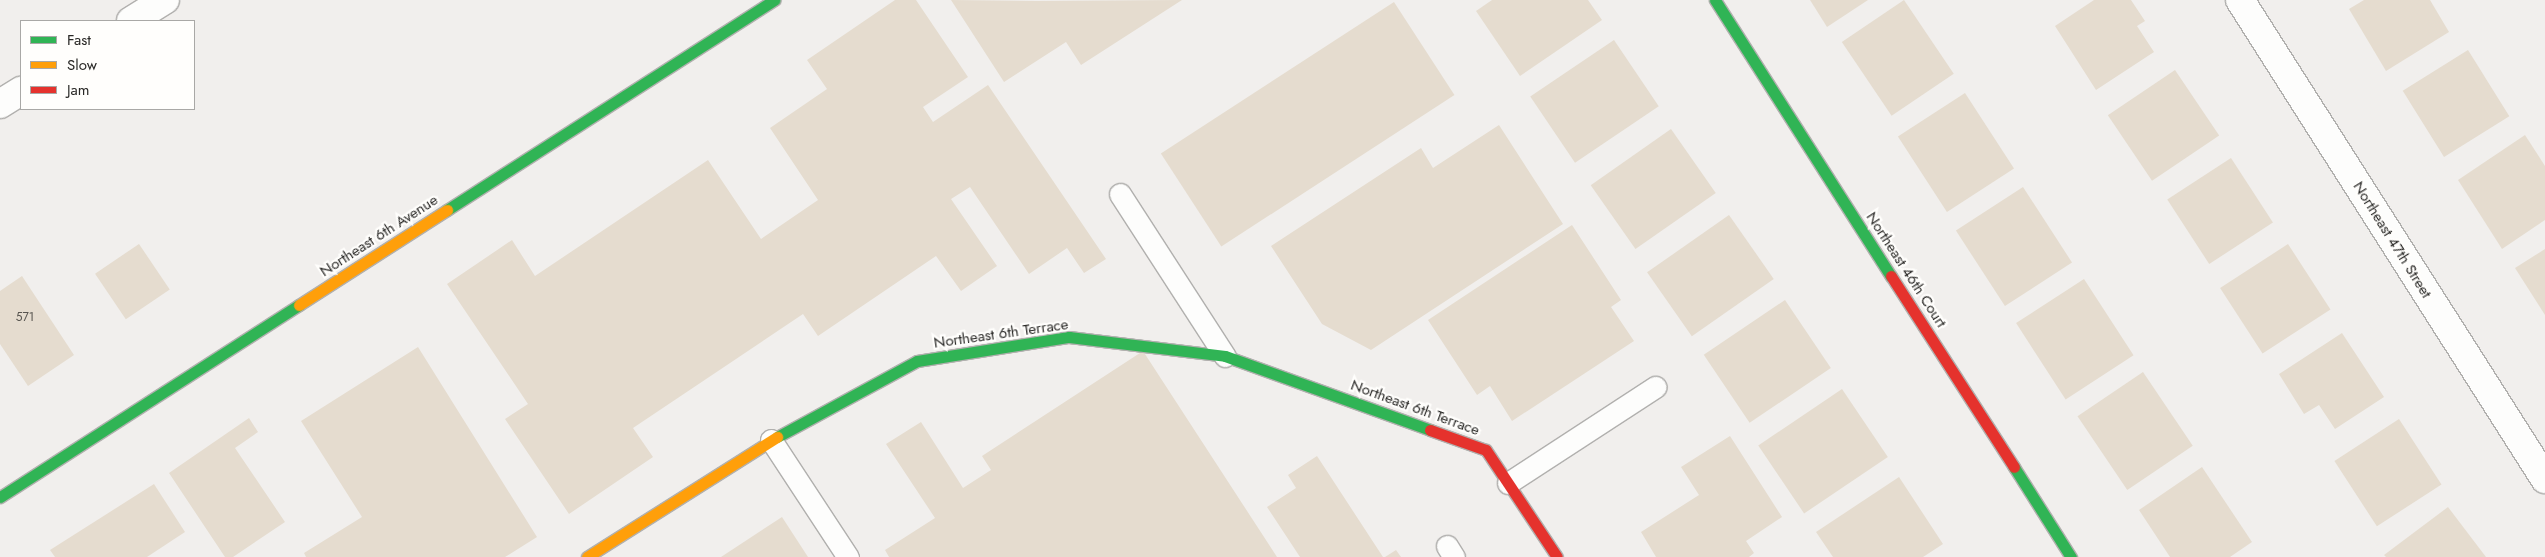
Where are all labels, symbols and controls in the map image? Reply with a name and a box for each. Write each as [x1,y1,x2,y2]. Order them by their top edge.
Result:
legend [20,20,195,110]
text: Fast [67,29,91,51]
text: Slow [67,54,97,76]
text: Jam [67,79,90,101]
street label: Northeast 47th Street [2349,178,2435,302]
street label: Northeast 6th Avenue [317,191,441,281]
street label: Northeast 46th Court [1862,209,1950,331]
house number: 571 [16,311,34,325]
street label: Northeast 6th Terrace [933,316,1069,352]
street label: Northeast 6th Terrace [1348,376,1482,440]

